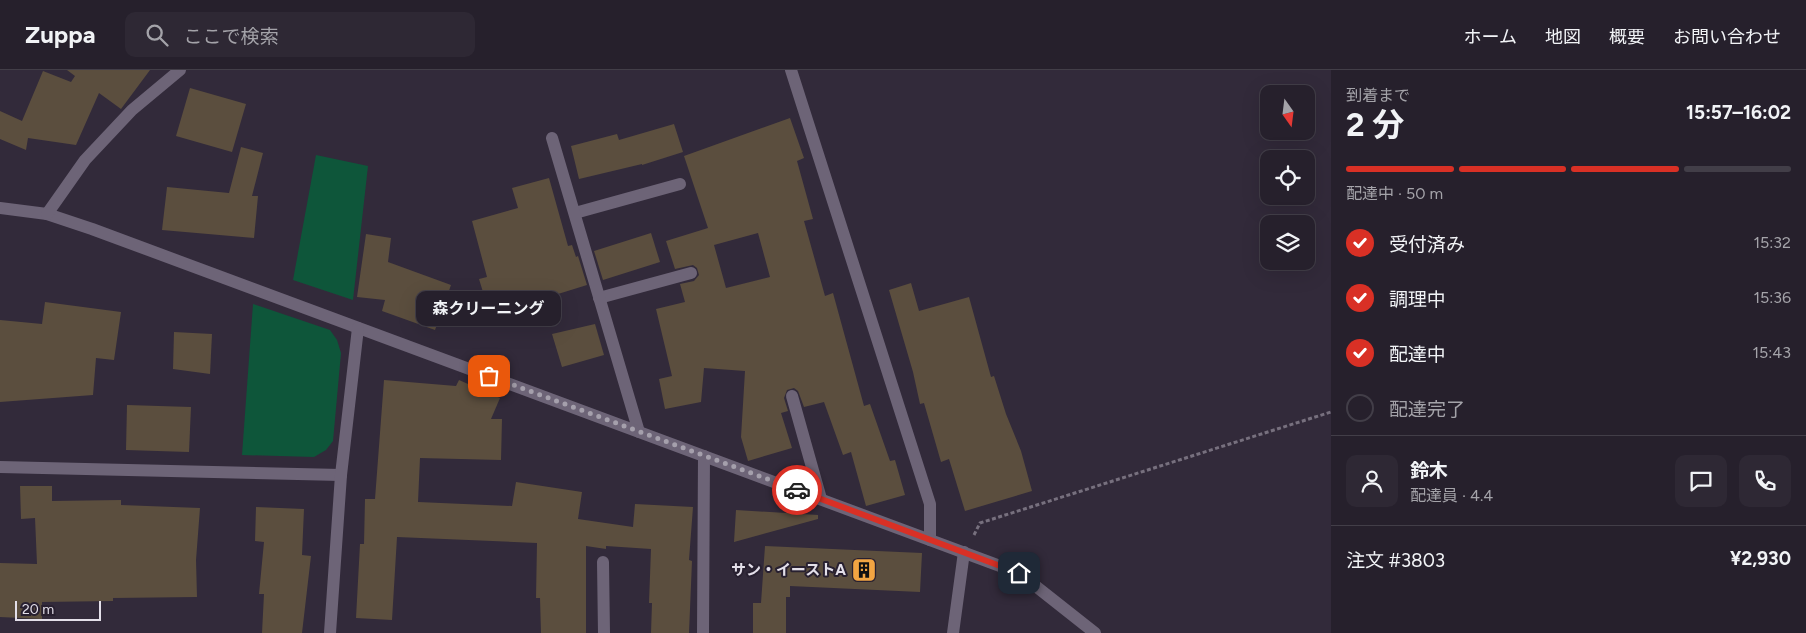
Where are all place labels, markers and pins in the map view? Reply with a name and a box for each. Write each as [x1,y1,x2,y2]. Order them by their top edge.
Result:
callout: 森クリーニング [416,291,562,326]
pin [468,355,510,397]
pin [998,552,1040,594]
building icon: サン・イーストA [851,557,877,583]
place label: サン・イーストA [731,561,846,579]

